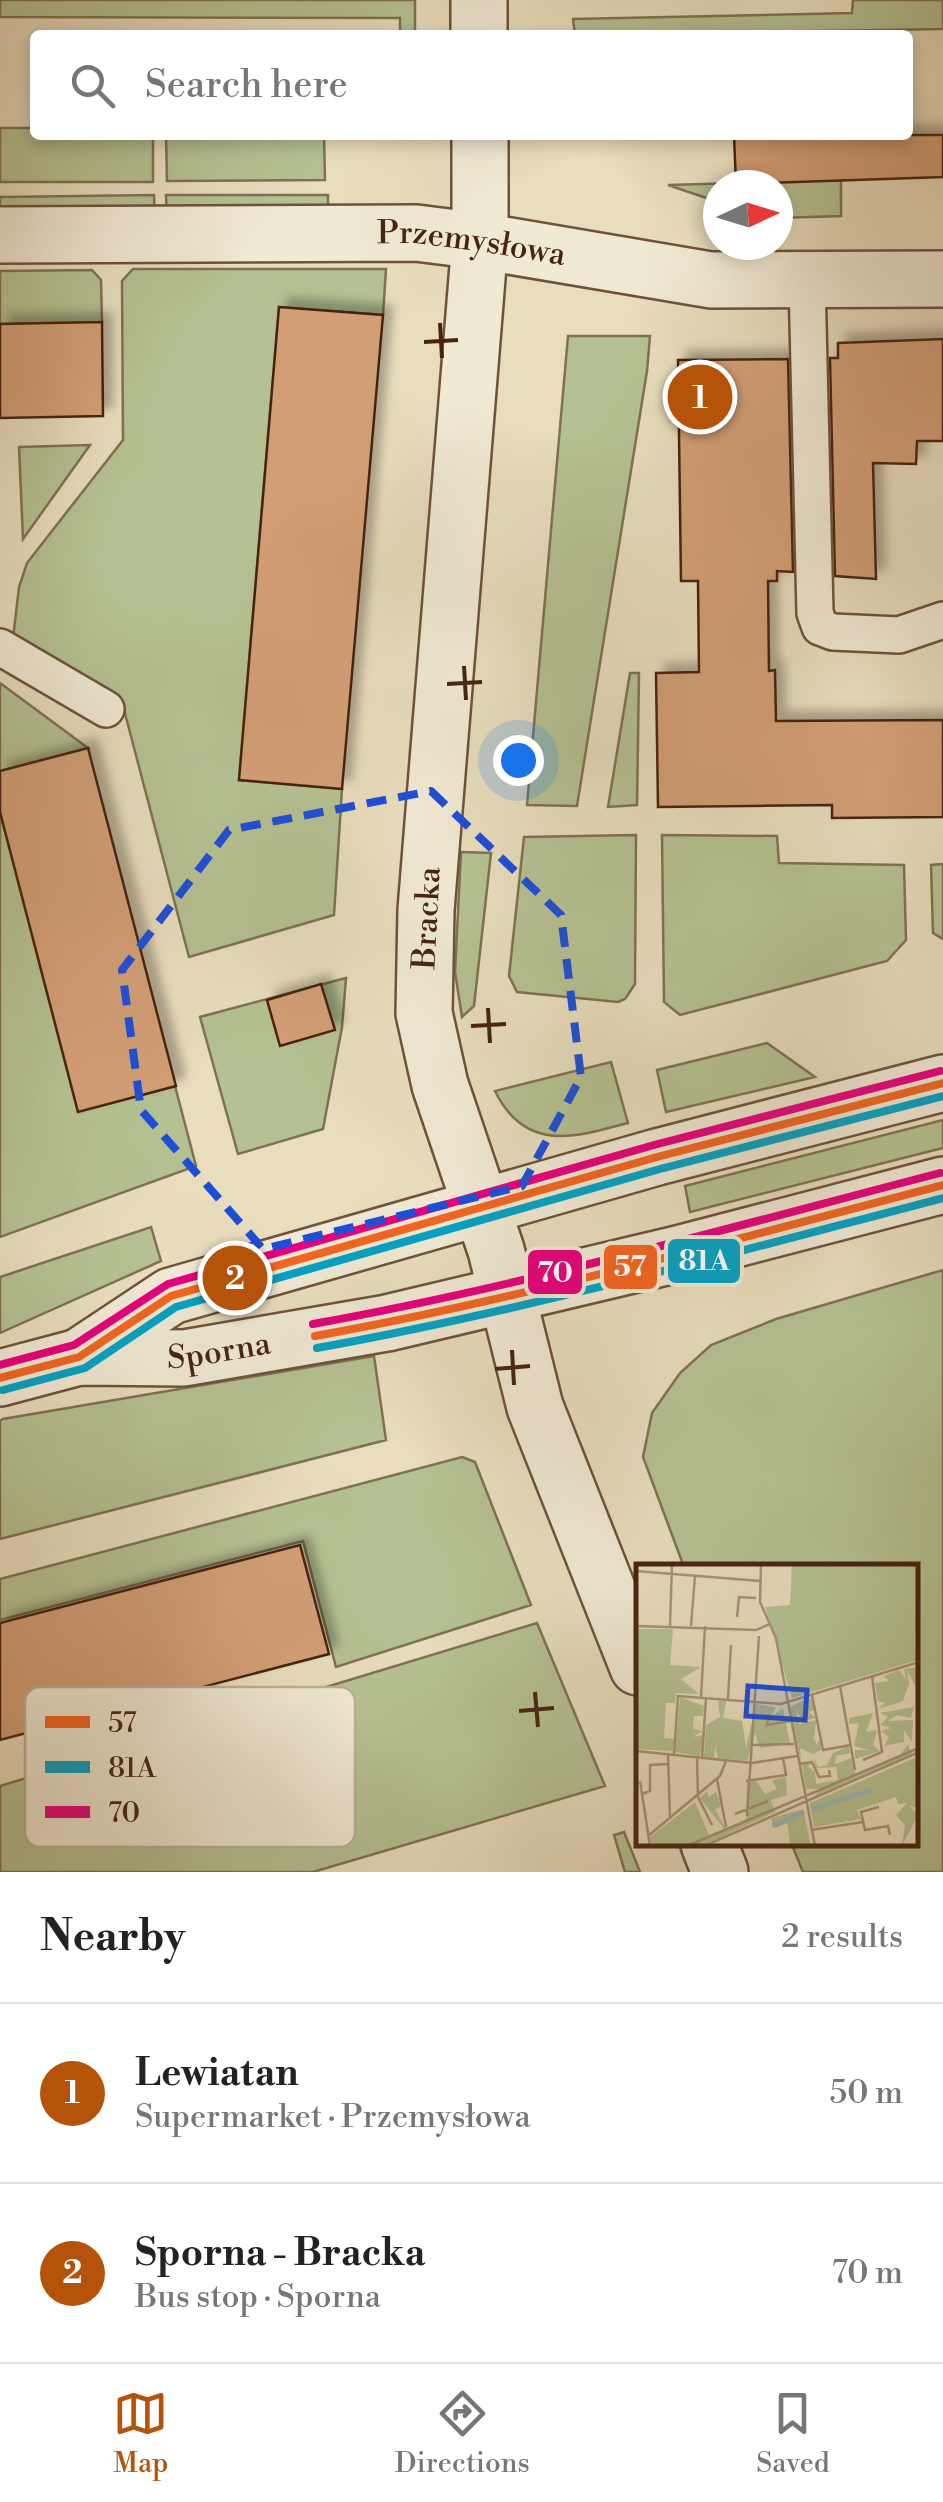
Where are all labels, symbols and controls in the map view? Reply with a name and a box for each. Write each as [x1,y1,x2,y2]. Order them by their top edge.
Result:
search box [30,30,913,140]
icon: search [65,58,120,113]
text: Search here [145,62,348,109]
north arrow [703,170,793,260]
street label: Przemysłowa [377,213,569,275]
pin: 1 [668,360,732,434]
your location [493,735,544,786]
street label: Bracka [404,865,450,971]
line badge: 81A [666,1237,742,1285]
pin: 2 [202,1240,268,1316]
line badge: 57 [602,1243,659,1291]
text: 81A [679,1244,730,1279]
line badge: 70 [526,1248,584,1296]
text: 57 [614,1250,647,1285]
text: 70 [537,1256,573,1291]
street label: Sporna [167,1323,274,1378]
inset map [636,1564,918,1847]
legend [25,1687,355,1847]
text: 57 [108,1706,137,1741]
text: 81A [108,1751,157,1786]
text: 70 [108,1796,140,1831]
text: Nearby [40,1911,185,1964]
text: 2 results [781,1917,903,1957]
text: Lewiatan [135,2050,299,2097]
text: 1 [65,2073,80,2113]
text: 50 m [830,2073,903,2113]
text: Supermarket · Przemysłowa [135,2097,531,2137]
text: Sporna - Bracka [135,2230,425,2277]
text: 2 [62,2253,83,2293]
text: 70 m [832,2253,903,2293]
text: Bus stop · Sporna [135,2277,381,2317]
tab: Map [113,2386,168,2481]
tab: Directions [395,2386,530,2481]
tab: Saved [756,2386,830,2481]

